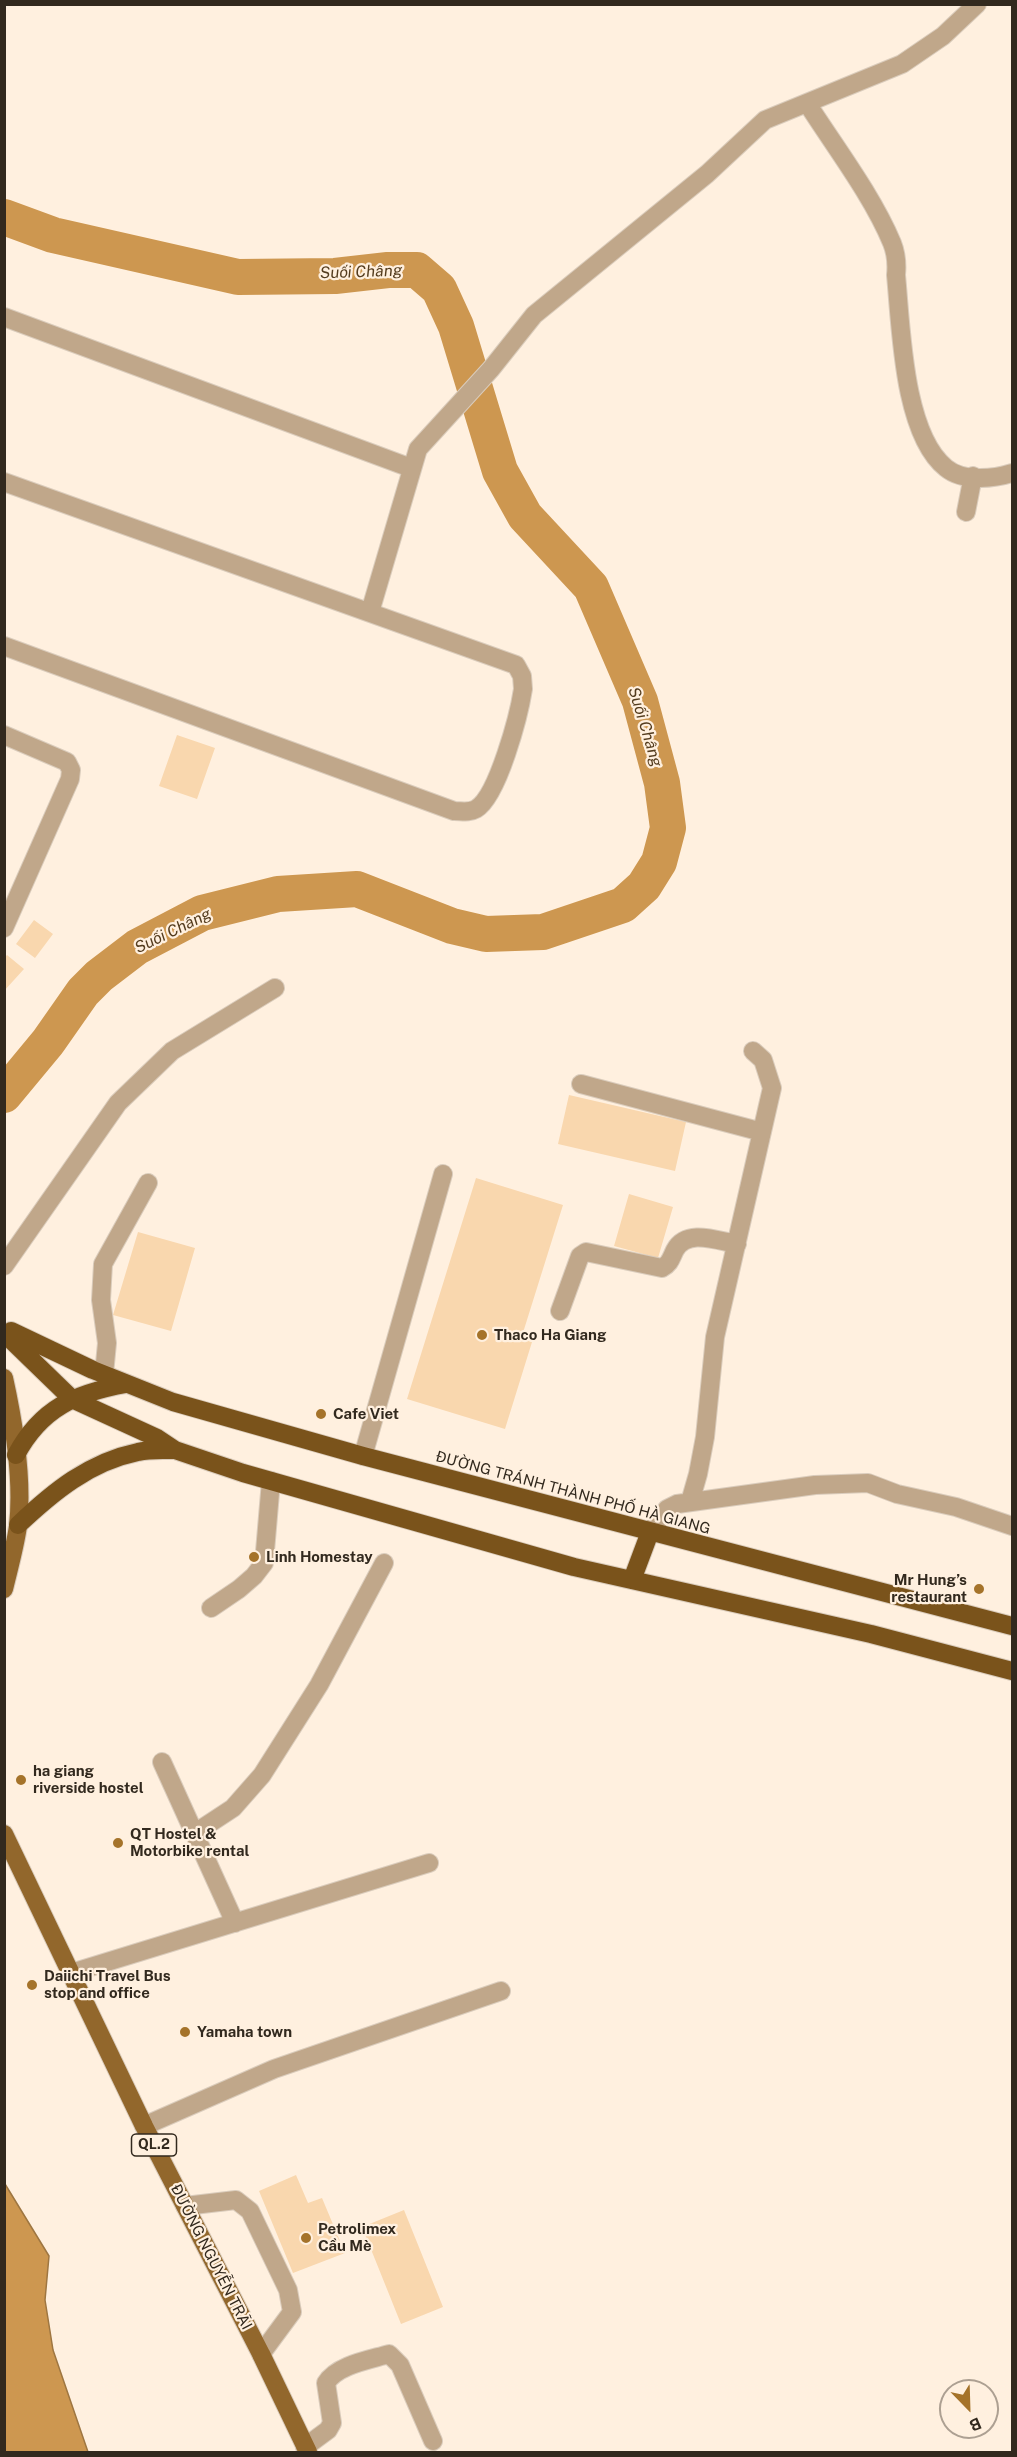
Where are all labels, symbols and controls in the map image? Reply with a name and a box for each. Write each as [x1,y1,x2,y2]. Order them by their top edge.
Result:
water label: Suối Châng [319,261,403,283]
water label: Suối Châng [624,685,666,769]
water label: Suối Châng [132,904,214,958]
place label: Thaco Ha Giang [494,1326,606,1344]
marker: Thaco Ha Giang [475,1328,489,1342]
place label: Cafe Viet [333,1405,399,1423]
marker: Cafe Viet [314,1407,328,1421]
street label: ĐƯỜNG TRÁNH THÀNH PHỐ HÀ GIANG [434,1448,712,1538]
place label: Linh Homestay [266,1548,373,1566]
marker: Linh Homestay [247,1550,261,1564]
place label: Mr Hung’s restaurant [891,1571,967,1606]
marker: Mr Hung’s restaurant [972,1582,986,1596]
place label: ha giang riverside hostel [33,1762,144,1797]
marker: ha giang riverside hostel [14,1773,28,1787]
place label: QT Hostel & Motorbike rental [130,1825,249,1860]
marker: QT Hostel & Motorbike rental [111,1836,125,1850]
place label: Daiichi Travel Bus stop and office [44,1967,171,2002]
marker: Daiichi Travel Bus stop and office [25,1978,39,1992]
place label: Yamaha town [197,2023,292,2041]
marker: Yamaha town [178,2025,192,2039]
road number: QL.2 [132,2134,176,2156]
street label: ĐƯỜNG NGUYỄN TRÃI [166,2181,256,2333]
place label: Petrolimex Cầu Mè [318,2220,396,2255]
marker: Petrolimex Cầu Mè [299,2231,313,2245]
north arrow [939,2379,999,2439]
text: B [967,2413,984,2435]

